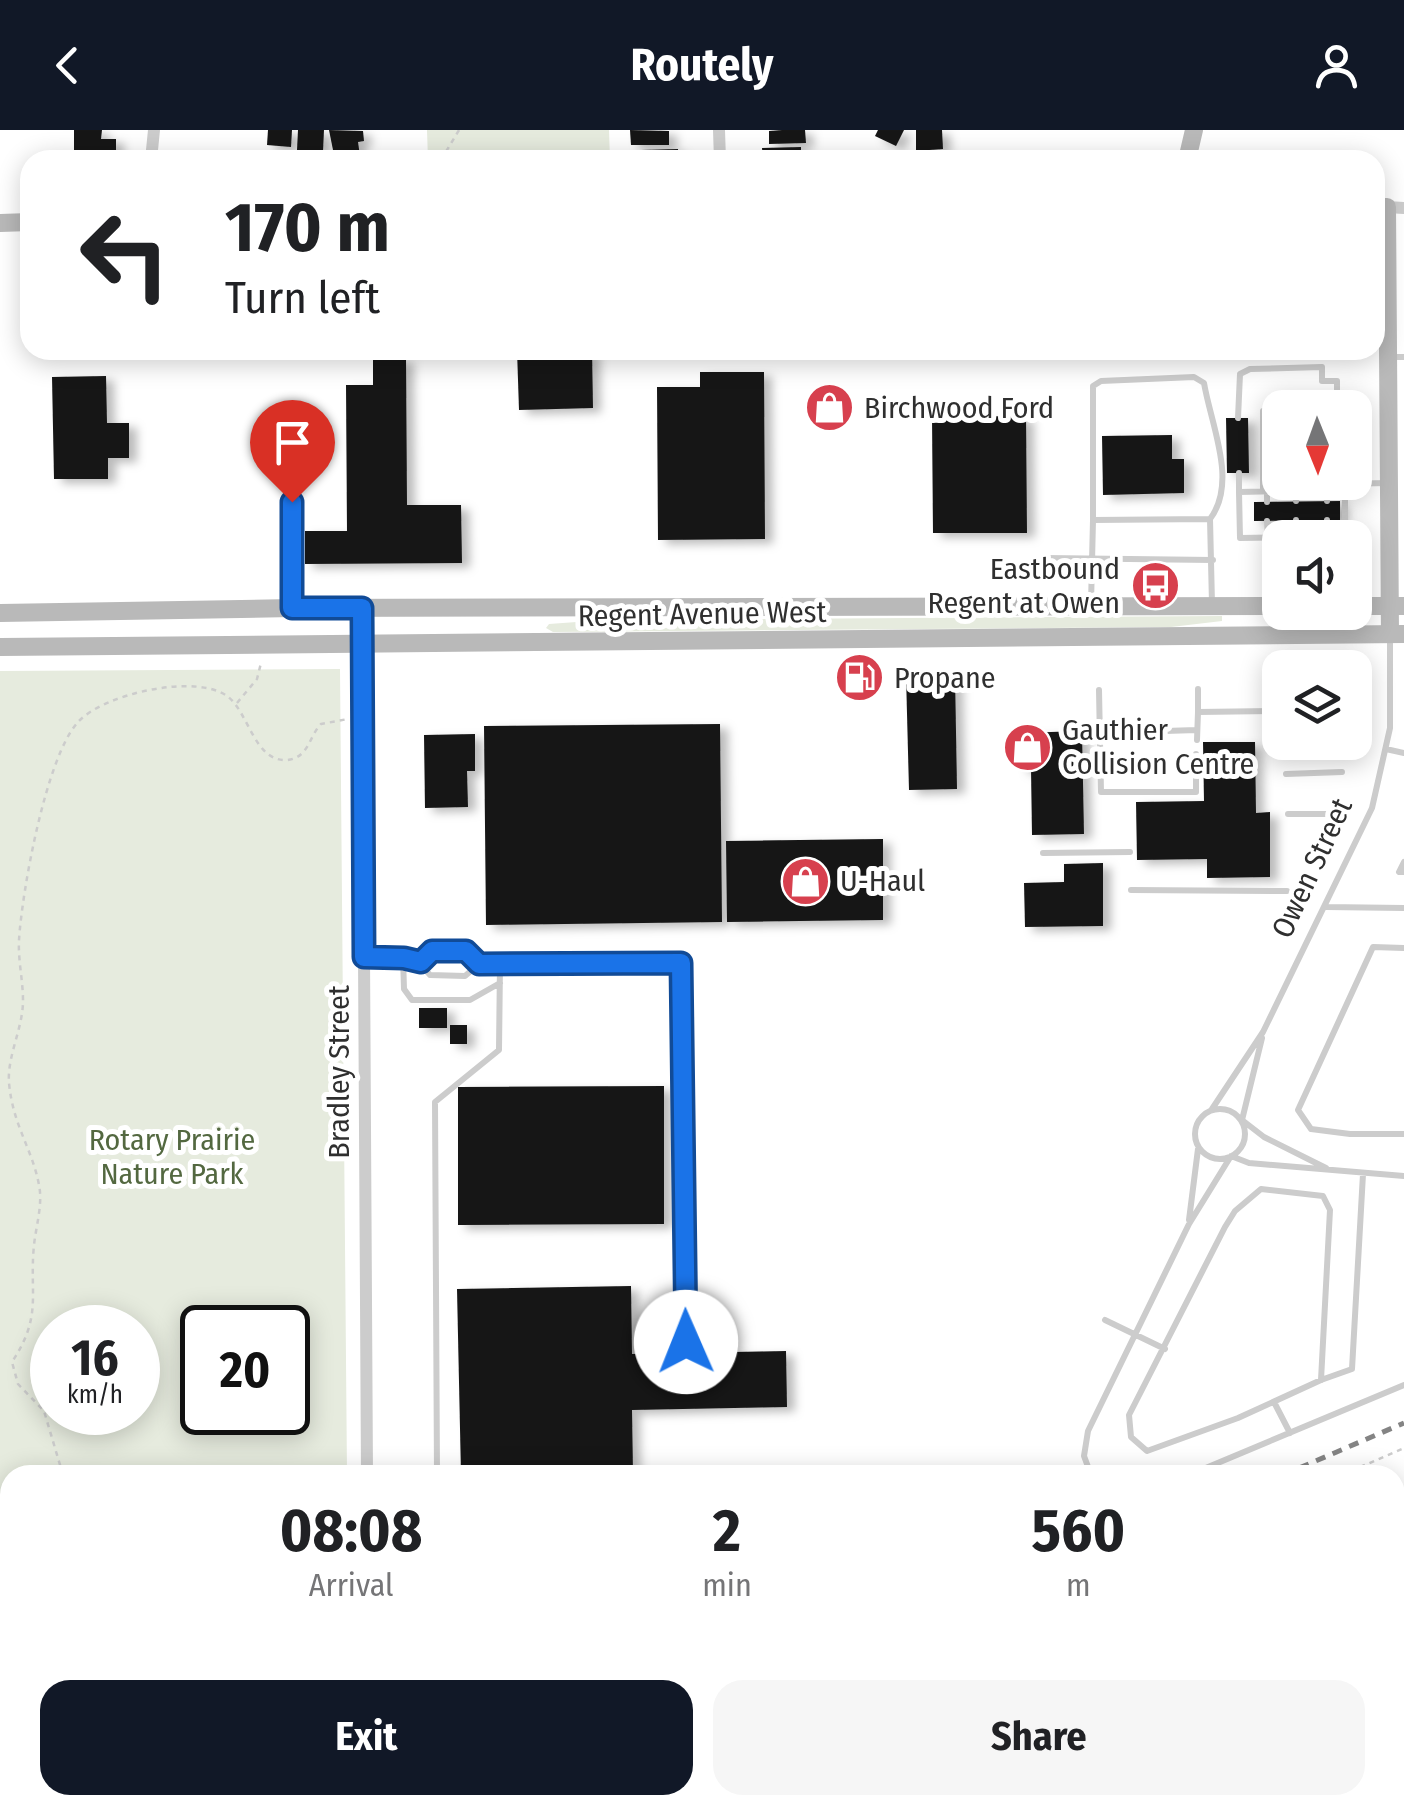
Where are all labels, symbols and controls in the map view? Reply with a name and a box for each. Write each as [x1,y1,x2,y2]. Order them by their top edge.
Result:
icon: back [40,38,95,93]
text: Routely [630,38,774,92]
icon: person [1309,38,1364,93]
text: 170 m [225,186,390,270]
icon: left [60,190,190,320]
text: Turn left [225,271,380,325]
shop icon: Birchwood Ford [803,382,855,434]
place label: Birchwood Ford [864,390,1054,426]
north arrow [1262,390,1372,500]
map controls [1262,390,1372,760]
pin [250,400,335,503]
icon: arrive [265,415,320,470]
button: sound [1262,520,1372,630]
place label: Eastbound Regent at Owen [927,551,1120,621]
bus stop icon: Eastbound Regent at Owen [1129,560,1181,612]
street label: Regent Avenue West [577,594,827,634]
button: layers [1262,650,1372,760]
fuel station icon: Propane [833,652,885,704]
place label: Propane [894,660,996,696]
place label: Gauthier Collision Centre [1062,712,1254,782]
shop icon: Gauthier Collision Centre [1001,721,1053,773]
street label: Owen Street [1264,792,1360,944]
shop icon: U-Haul [779,855,831,907]
place label: U-Haul [840,863,925,899]
street label: Bradley Street [321,985,357,1159]
park label: Rotary Prairie Nature Park [89,1122,255,1192]
position arrow [634,1290,738,1394]
speed limit sign: 20 [180,1305,310,1435]
text: 16 [71,1328,119,1388]
text: km/h [67,1380,123,1410]
text: 08:08 [280,1495,422,1567]
text: 2 [713,1495,741,1567]
text: 560 [1032,1495,1125,1567]
text: Arrival [309,1566,394,1604]
text: min [702,1566,752,1604]
text: m [1066,1566,1091,1604]
button: Exit [40,1680,693,1795]
button: Share [713,1680,1365,1795]

